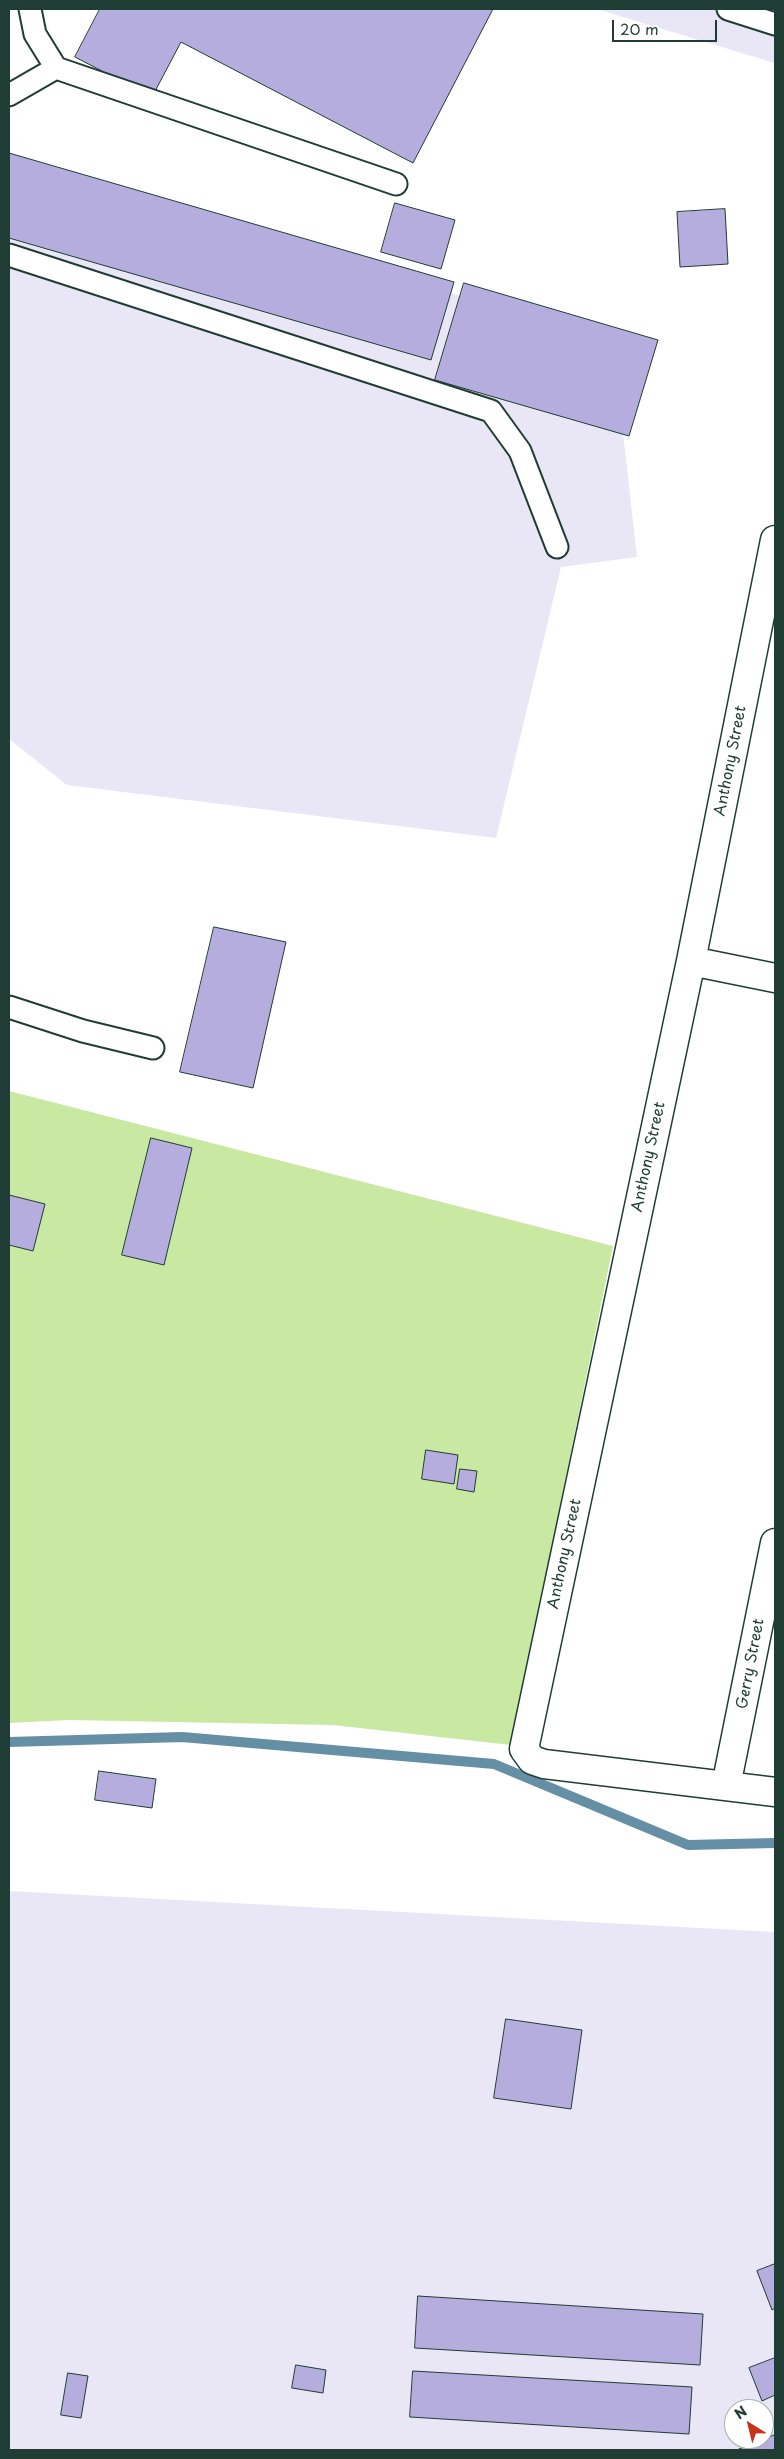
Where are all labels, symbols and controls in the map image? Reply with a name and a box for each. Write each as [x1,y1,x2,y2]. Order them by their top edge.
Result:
scale bar [614,10,719,42]
text: 20 m [620,17,659,40]
street label: Anthony Street [711,704,751,818]
street label: Anthony Street [629,1100,669,1214]
street label: Anthony Street [545,1497,585,1611]
street label: Gerry Street [733,1617,769,1711]
north arrow [724,2399,774,2449]
text: N [730,2401,751,2424]

